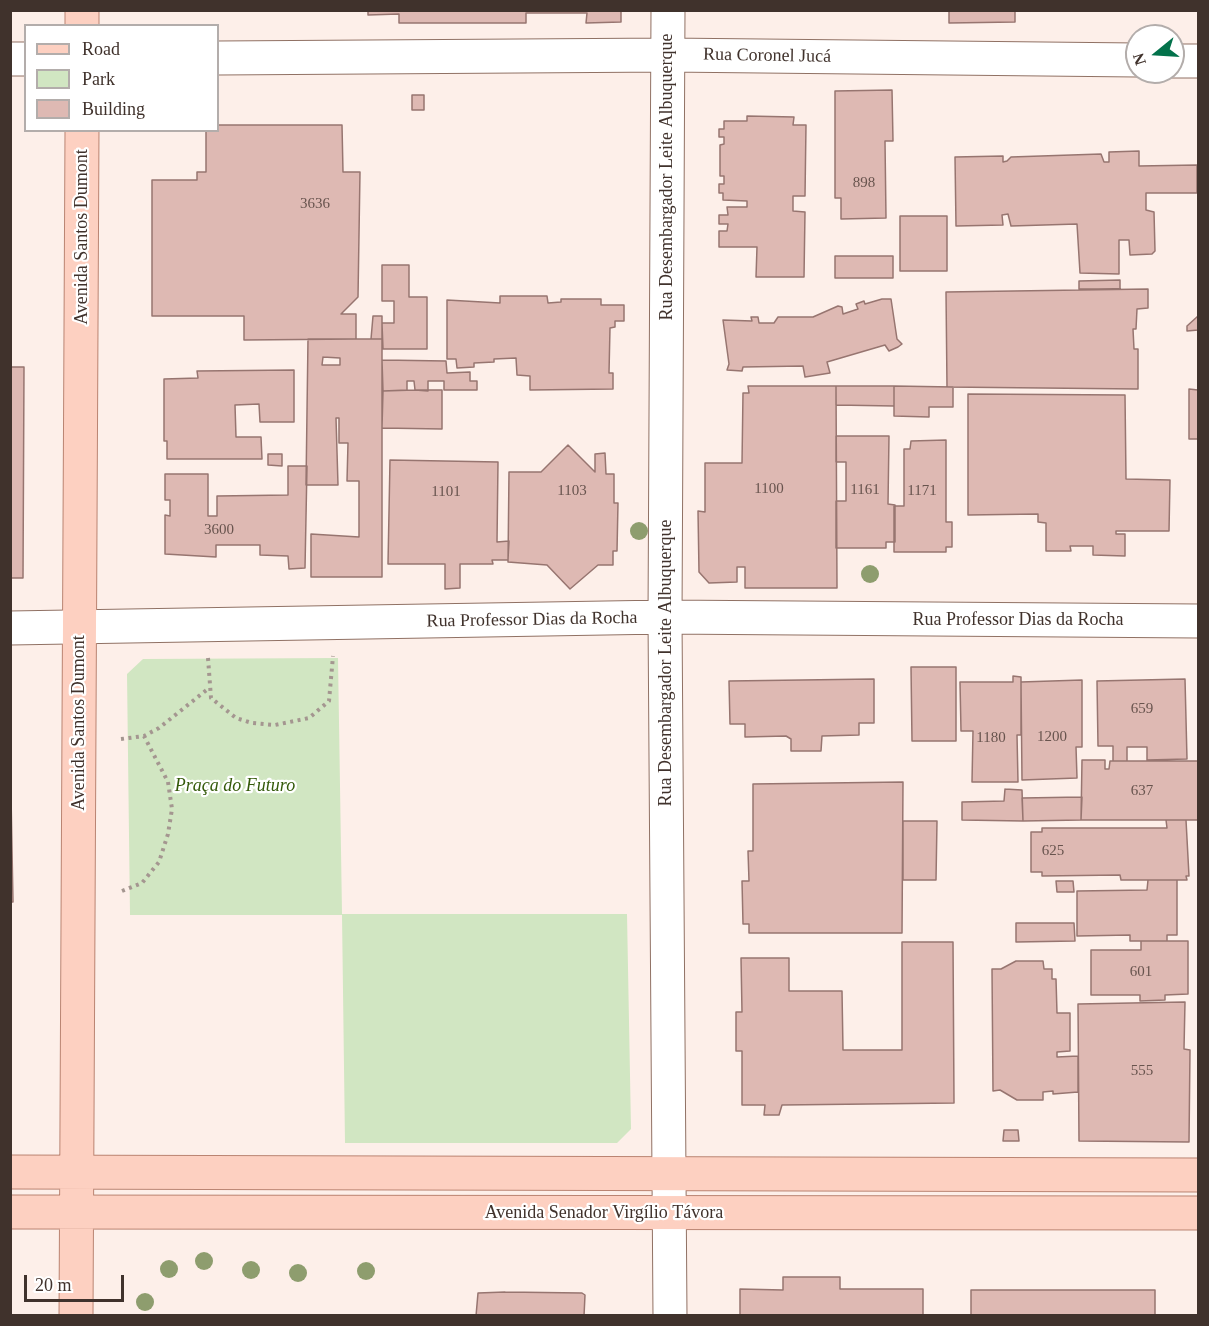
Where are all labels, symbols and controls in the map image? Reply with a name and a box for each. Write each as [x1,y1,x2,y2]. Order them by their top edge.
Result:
legend [24,24,219,132]
north arrow [1125,24,1185,84]
street label: Rua Desembargador Leite Albuquerque [656,33,678,321]
text: Road [82,39,120,59]
street label: Rua Coronel Jucá [703,44,831,68]
text: N [1129,51,1149,67]
text: Park [82,69,115,89]
text: Building [82,99,145,119]
street label: Avenida Santos Dumont [71,149,93,325]
house number: 898 [853,174,875,192]
house number: 3636 [300,195,330,213]
house number: 1100 [754,480,784,498]
house number: 1161 [850,481,880,499]
house number: 1103 [557,482,587,500]
house number: 1171 [907,482,937,500]
house number: 1101 [431,483,461,501]
street label: Rua Desembargador Leite Albuquerque [655,519,677,807]
house number: 3600 [204,521,234,539]
street label: Rua Professor Dias da Rocha [426,607,638,633]
street label: Rua Professor Dias da Rocha [913,609,1123,631]
street label: Avenida Santos Dumont [68,635,90,811]
house number: 659 [1131,700,1153,718]
house number: 1200 [1037,728,1067,746]
house number: 1180 [976,729,1006,747]
park label: Praça do Futuro [175,775,295,797]
house number: 637 [1131,782,1153,800]
house number: 625 [1042,842,1064,860]
house number: 601 [1130,963,1152,981]
house number: 555 [1131,1062,1153,1080]
street label: Avenida Senador Virgílio Távora [485,1202,723,1224]
scale bar [27,1263,128,1301]
text: 20 m [35,1275,72,1295]

